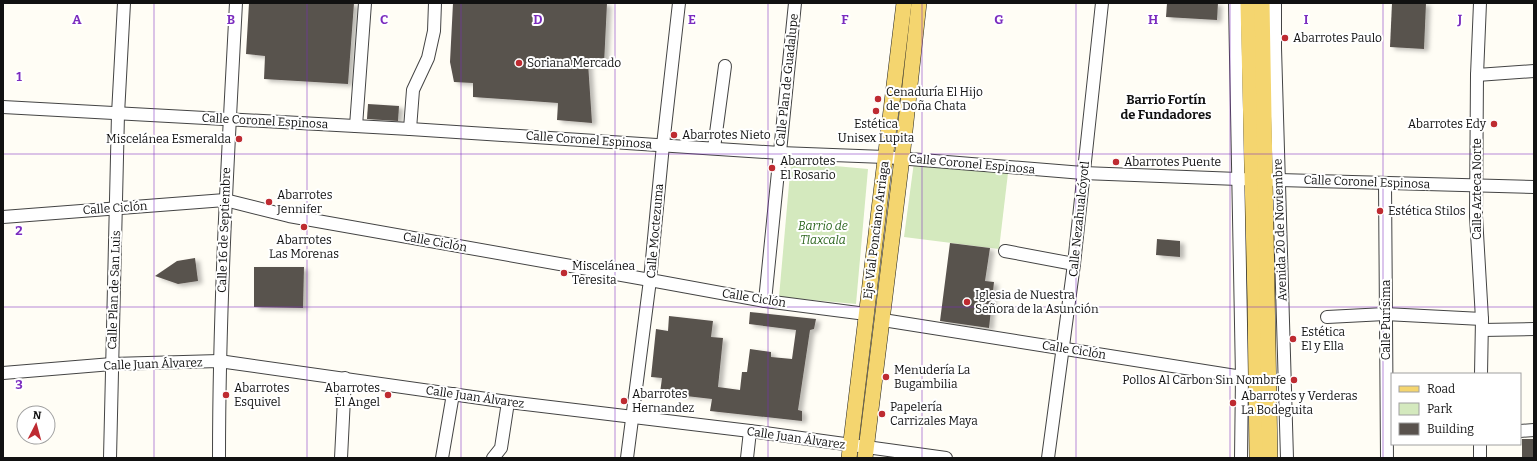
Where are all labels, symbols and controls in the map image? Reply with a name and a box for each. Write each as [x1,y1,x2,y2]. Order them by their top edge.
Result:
text: A [72,12,82,27]
text: B [227,12,235,27]
text: C [380,12,388,27]
text: D [533,12,543,27]
text: E [688,12,696,27]
text: F [841,12,849,27]
text: G [994,12,1004,27]
text: H [1148,12,1158,27]
text: I [1304,12,1309,27]
text: J [1457,12,1463,27]
street label: Calle Plan de Guadalupe [773,13,801,147]
place label: Abarrotes Paulo [1293,31,1382,45]
marker: Abarrotes Paulo [1280,33,1290,43]
place label: Soriana Mercado [527,56,621,70]
marker: Soriana Mercado [514,58,524,68]
text: 1 [16,69,22,84]
place label: Cenaduría El Hijo de Doña Chata [886,85,983,113]
district label: Barrio Fortín de Fundadores [1121,92,1212,122]
marker: Cenaduría El Hijo de Doña Chata [873,94,883,104]
marker: Estética Unisex Lupita [871,106,881,116]
street label: Calle Coronel Espinosa [201,111,329,131]
place label: Estética Unisex Lupita [838,117,915,145]
place label: Abarrotes Edy [1408,117,1487,131]
marker: Abarrotes Edy [1489,119,1499,129]
place label: Abarrotes Nieto [682,128,771,142]
street label: Calle Coronel Espinosa [525,129,653,151]
marker: Abarrotes Nieto [669,130,679,140]
place label: Miscelánea Esmeralda [106,132,231,146]
marker: Miscelánea Esmeralda [234,134,244,144]
street label: Calle Azteca Norte [1470,138,1484,240]
street label: Calle Coronel Espinosa [908,152,1036,177]
place label: Abarrotes El Rosario [780,154,836,182]
place label: Abarrotes Puente [1124,155,1221,169]
marker: Abarrotes Puente [1111,157,1121,167]
street label: Avenida 20 de Noviembre [1271,158,1289,302]
street label: Eje Vial Ponciano Arriaga [861,160,891,300]
street label: Calle Nezahualcóyotl [1066,160,1092,278]
marker: Abarrotes El Rosario [767,163,777,173]
street label: Calle 16 de Septiembre [215,167,233,293]
street label: Calle Coronel Espinosa [1303,173,1431,191]
street label: Calle Moctezuma [644,182,666,279]
place label: Abarrotes Jennifer [276,188,333,216]
marker: Abarrotes Jennifer [264,197,274,207]
street label: Calle Ciclón [82,199,148,217]
place label: Estética Stilos [1388,204,1466,218]
marker: Estética Stilos [1375,206,1385,216]
park label: Barrio de Tlaxcala [798,219,848,247]
marker: Abarrotes Las Morenas [299,222,309,232]
text: 2 [15,223,23,238]
street label: Calle Ciclón [402,229,469,255]
street label: Calle Plan de San Luis [105,230,123,350]
place label: Abarrotes Las Morenas [269,233,339,261]
place label: Miscelánea Teresita [572,259,636,287]
marker: Miscelánea Teresita [559,268,569,278]
street label: Calle Purísima [1379,279,1393,360]
street label: Calle Ciclón [721,286,787,310]
place label: Iglesia de Nuestra Señora de la Asunción [975,288,1099,316]
marker: Iglesia de Nuestra Señora de la Asunción [962,297,972,307]
place label: Estética El y Ella [1301,325,1346,353]
marker: Estética El y Ella [1288,334,1298,344]
street label: Calle Ciclón [1041,338,1107,362]
street label: Calle Juan Álvarez [103,354,203,373]
place label: Menudería La Bugambilia [894,363,971,391]
marker: Menudería La Bugambilia [881,372,891,382]
place label: Pollos Al Carbon Sin Nombrfe [1122,373,1286,387]
legend [1391,373,1521,445]
marker: Pollos Al Carbon Sin Nombrfe [1289,375,1299,385]
text: 3 [15,377,23,392]
place label: Abarrotes Esquivel [234,381,290,409]
place label: Abarrotes El Angel [325,381,381,409]
street label: Calle Juan Álvarez [425,382,526,411]
text: Road [1427,382,1455,396]
place label: Abarrotes Hernandez [632,387,694,415]
place label: Abarrotes y Verderas La Bodeguita [1241,389,1358,417]
marker: Abarrotes Esquivel [221,390,231,400]
marker: Abarrotes El Angel [383,390,393,400]
marker: Abarrotes Hernandez [619,396,629,406]
marker: Abarrotes y Verderas La Bodeguita [1228,398,1238,408]
place label: Papelería Carrizales Maya [890,400,978,428]
text: Park [1427,402,1453,416]
north arrow [16,405,56,445]
text: N [32,409,42,423]
marker: Papelería Carrizales Maya [877,409,887,419]
text: Building [1427,422,1474,436]
street label: Calle Juan Álvarez [746,423,847,452]

